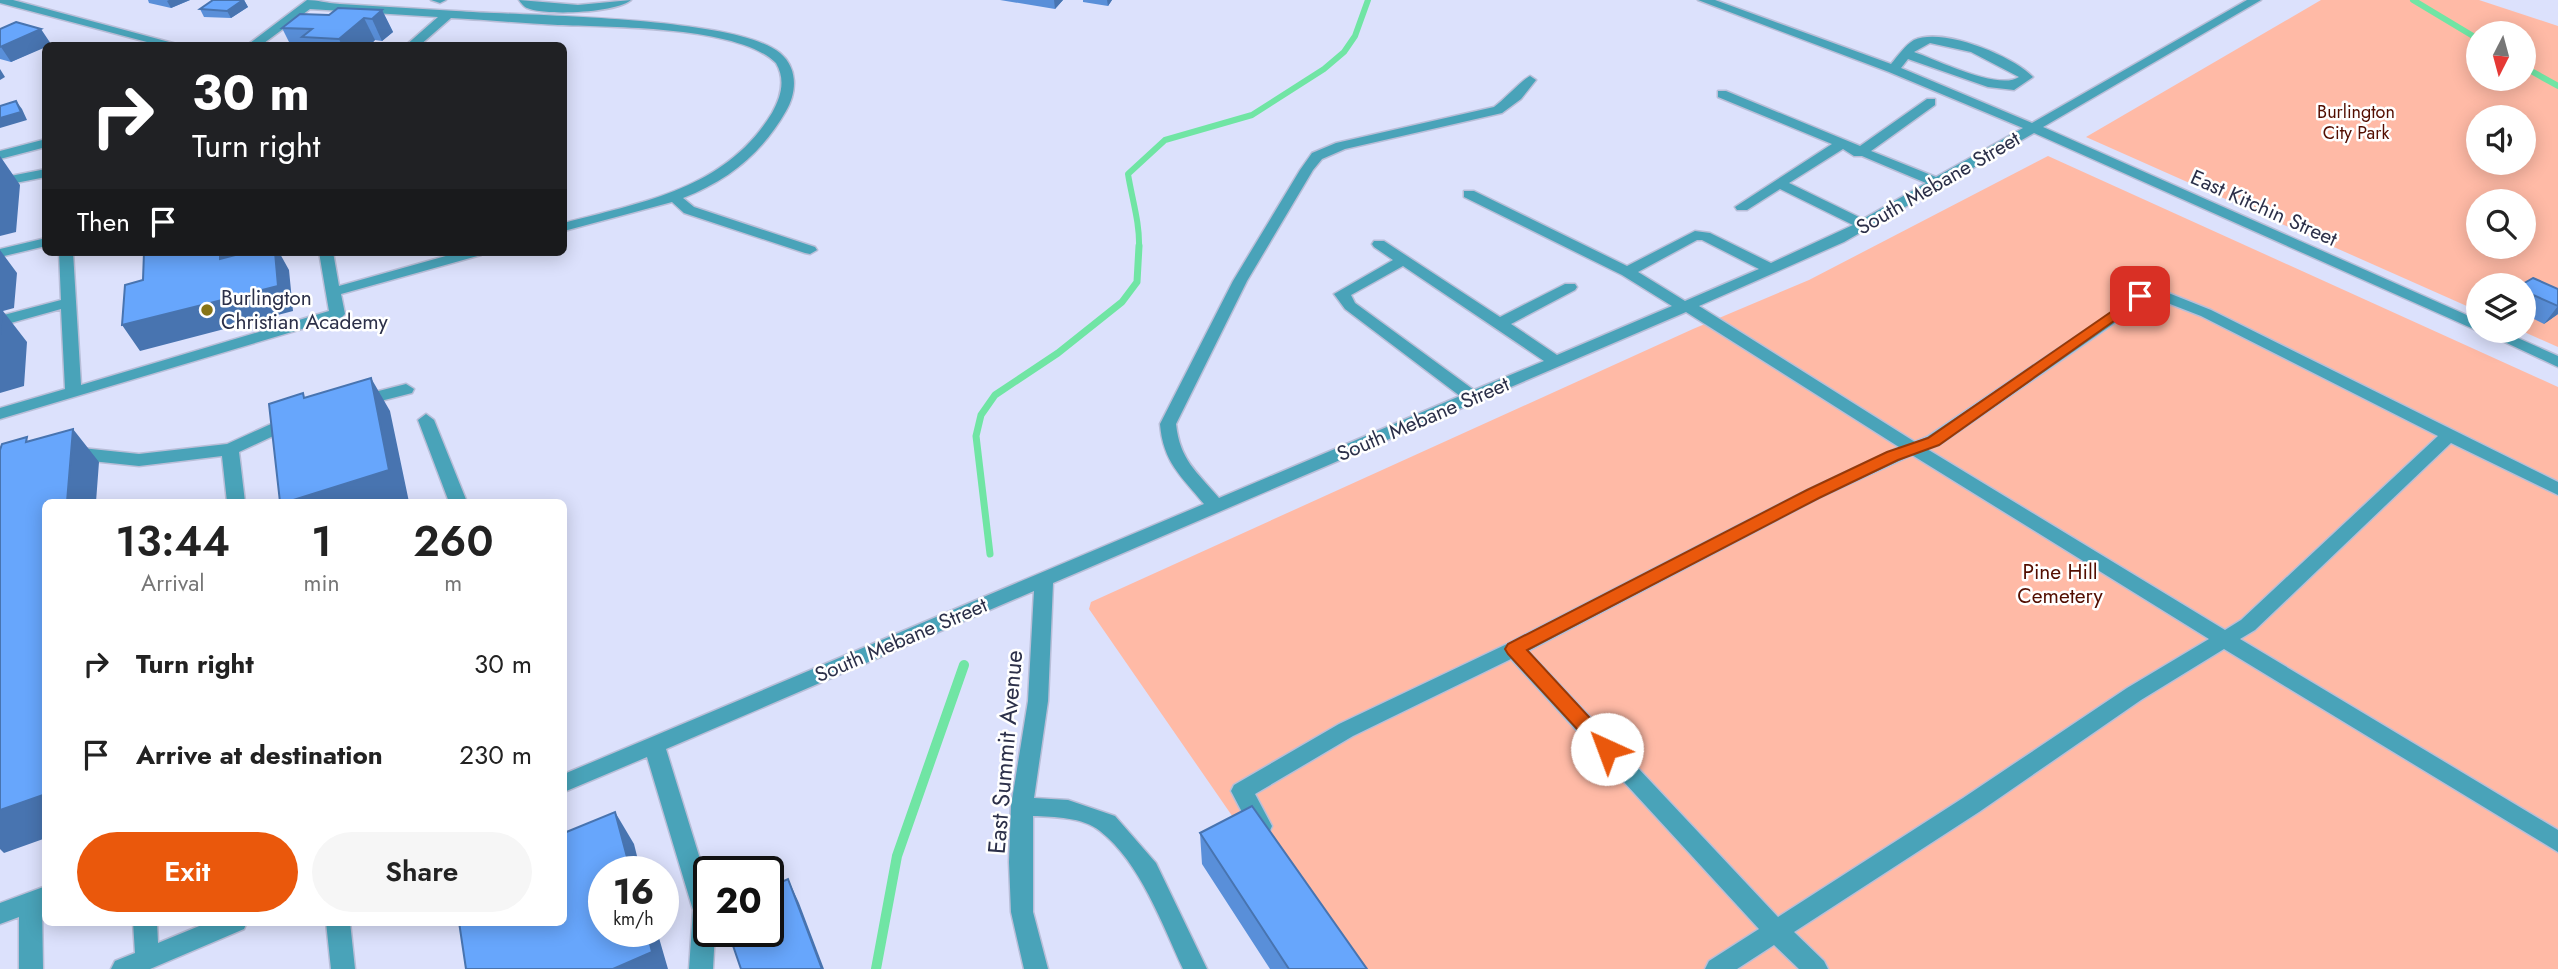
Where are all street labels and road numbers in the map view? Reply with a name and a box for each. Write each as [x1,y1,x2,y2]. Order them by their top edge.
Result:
street label: South Mebane Street [1851,124,2025,242]
street label: East Kitchin Street [2186,162,2342,254]
street label: South Mebane Street [1332,369,1514,469]
street label: South Mebane Street [810,590,992,690]
street label: East Summit Avenue [979,649,1031,855]

